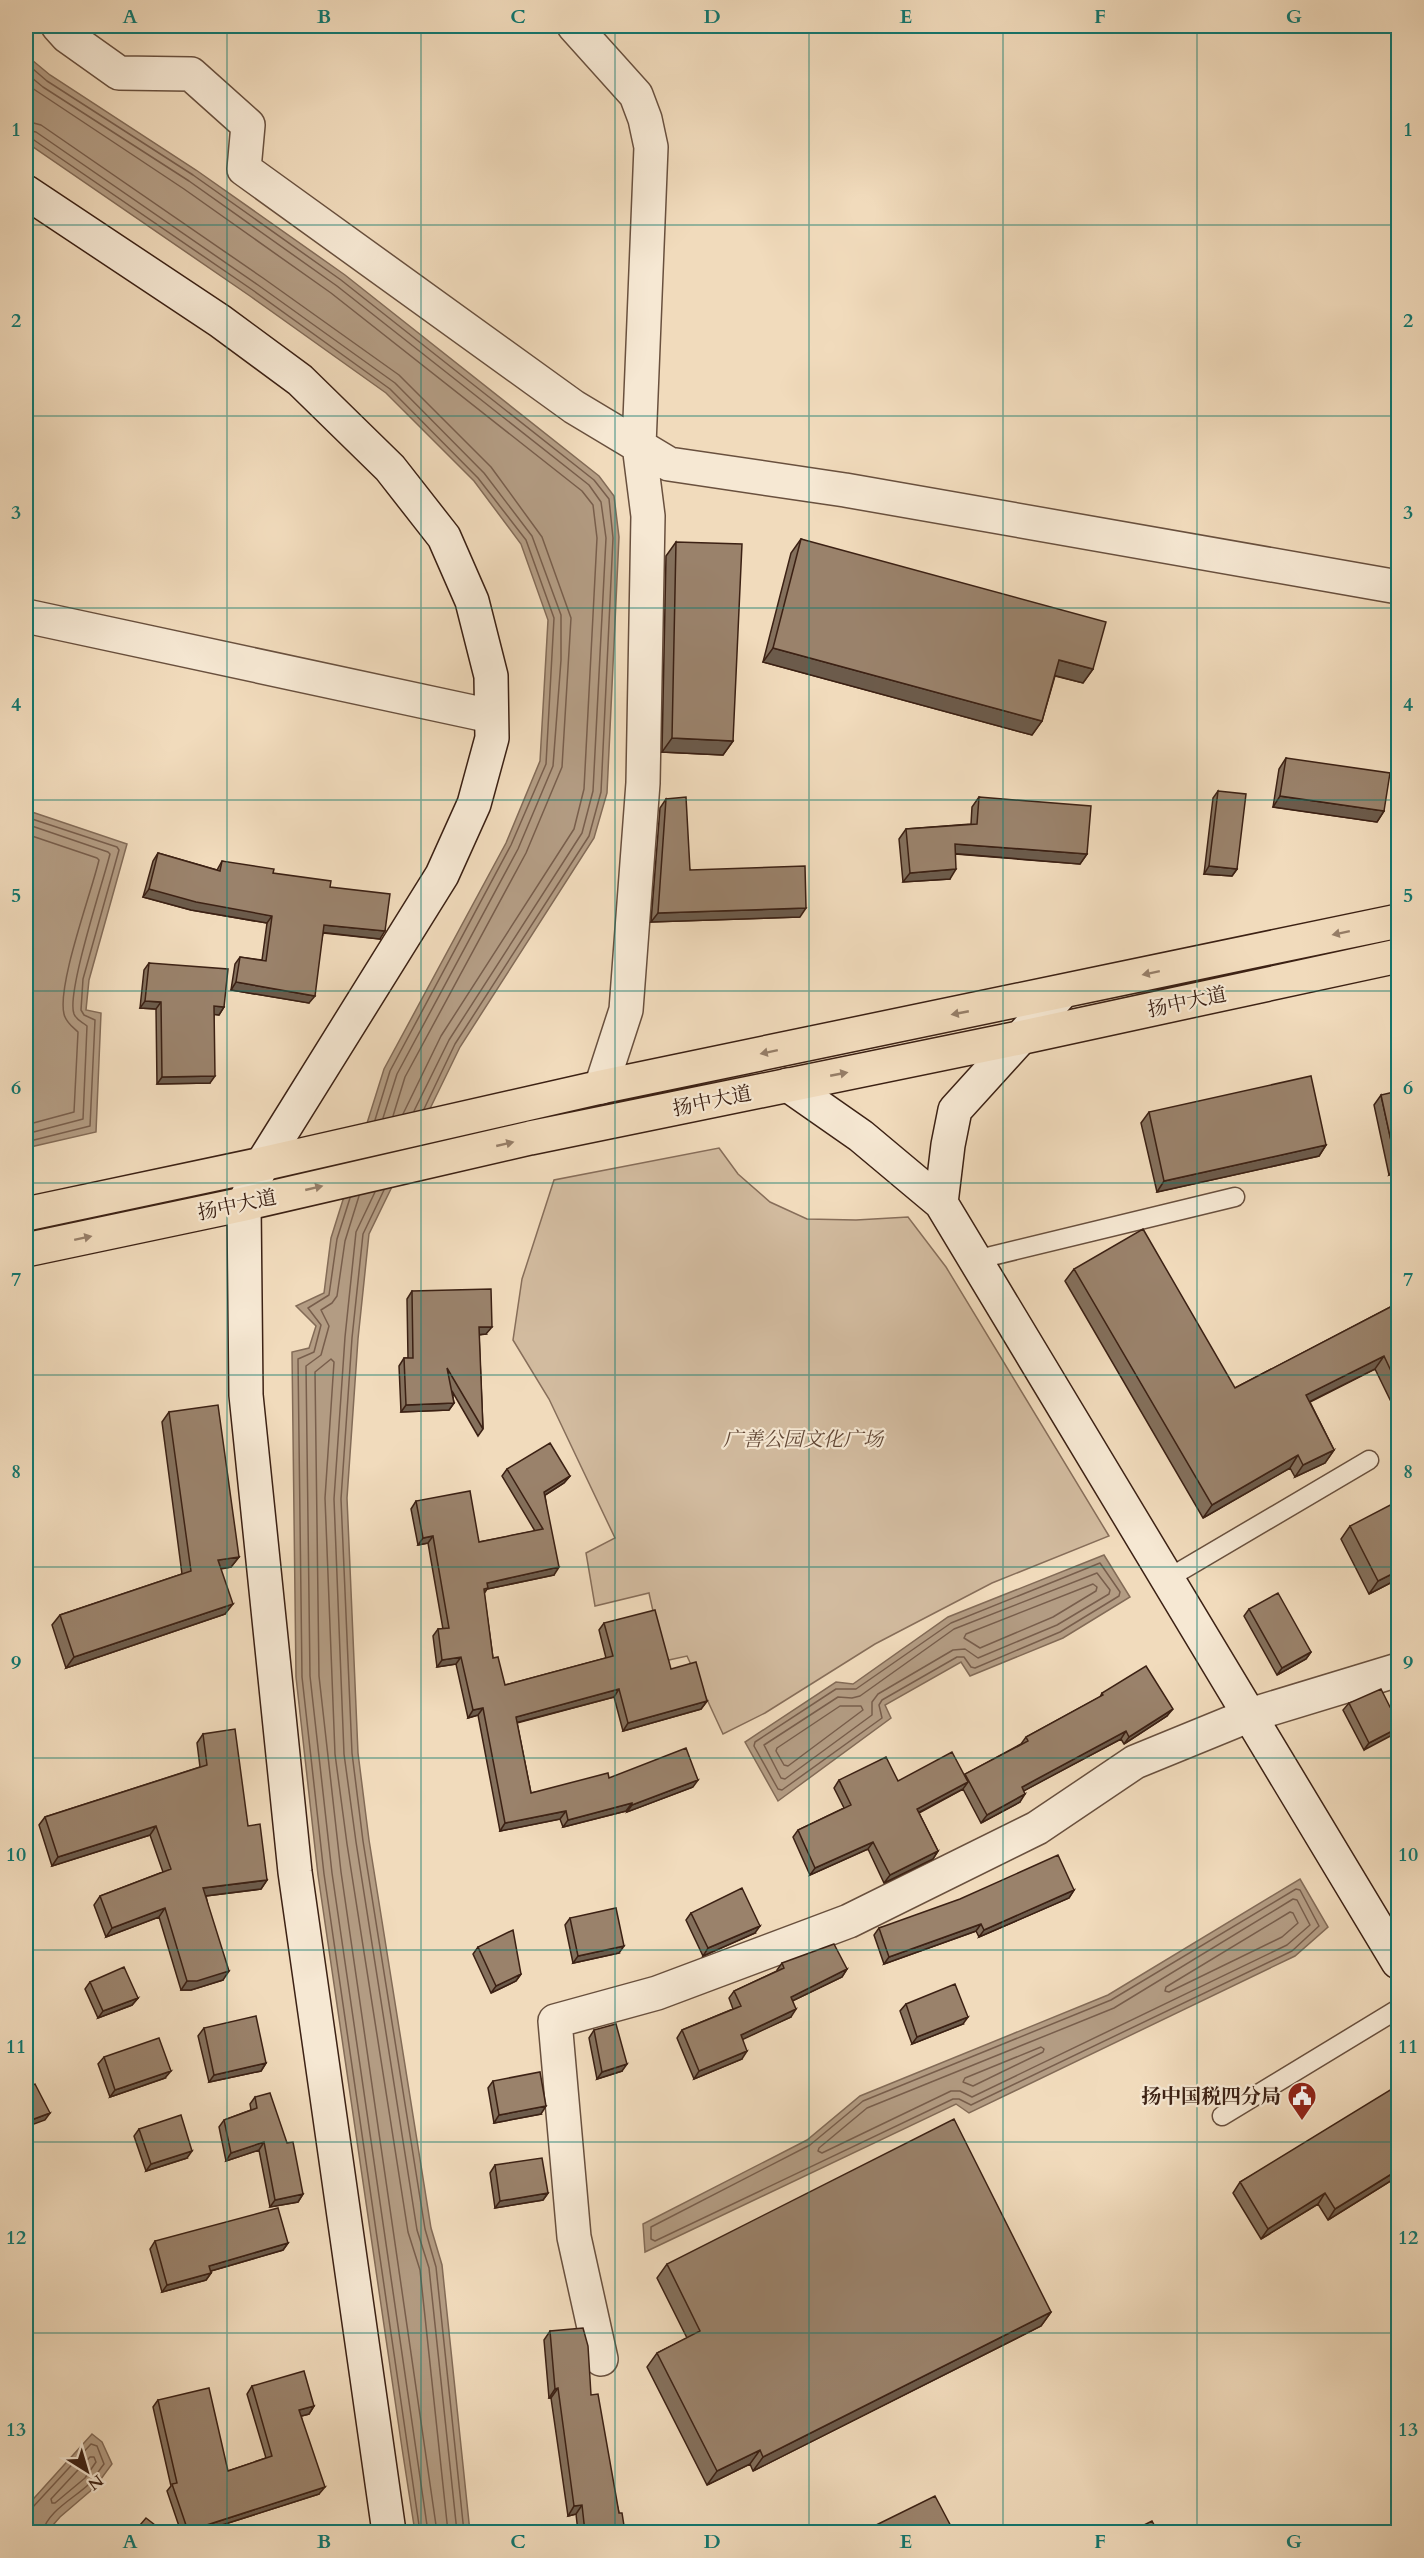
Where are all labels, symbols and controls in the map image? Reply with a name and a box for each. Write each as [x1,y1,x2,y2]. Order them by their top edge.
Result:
text: A [122,3,138,30]
text: B [317,3,331,30]
text: C [510,3,526,30]
text: D [703,3,721,30]
text: E [900,3,912,30]
text: F [1094,3,1106,30]
text: G [1286,3,1302,30]
text: 1 [11,116,21,143]
text: 1 [1403,116,1413,143]
text: 2 [11,307,21,334]
text: 2 [1403,307,1413,334]
text: 3 [11,499,21,526]
text: 3 [1403,499,1413,526]
text: 4 [11,691,21,718]
text: 4 [1403,691,1413,718]
text: 5 [11,882,21,909]
text: 5 [1403,882,1413,909]
one-way arrow [1332,929,1351,938]
one-way arrow [1141,969,1160,979]
street label: 扬中大道 [1145,980,1229,1024]
one-way arrow [950,1009,969,1018]
one-way arrow [759,1047,778,1057]
one-way arrow [830,1069,849,1079]
text: 6 [11,1074,21,1101]
text: 6 [1403,1074,1413,1101]
street label: 扬中大道 [670,1079,754,1123]
one-way arrow [495,1139,514,1149]
one-way arrow [305,1182,324,1192]
street label: 扬中大道 [195,1183,279,1227]
one-way arrow [73,1233,92,1242]
text: 7 [11,1266,21,1293]
text: 7 [1403,1266,1413,1293]
park label: 广善公园文化广场 [723,1426,885,1453]
text: 8 [11,1458,21,1485]
text: 8 [1403,1458,1413,1485]
text: 9 [11,1649,21,1676]
text: 9 [1403,1649,1413,1676]
text: 10 [6,1841,26,1868]
text: 10 [1398,1841,1418,1868]
text: 11 [6,2033,26,2060]
text: 11 [1398,2033,1418,2060]
public building icon: 扬中国税四分局 [1286,2080,1318,2122]
place label: 扬中国税四分局 [1141,2083,1281,2110]
text: 12 [6,2224,26,2251]
text: 12 [1398,2224,1418,2251]
text: 13 [6,2416,26,2443]
text: 13 [1398,2416,1418,2443]
north arrow [57,2441,117,2501]
text: N [83,2469,108,2495]
text: A [122,2528,138,2555]
text: B [317,2528,331,2555]
text: C [510,2528,526,2555]
text: D [703,2528,721,2555]
text: E [900,2528,912,2555]
text: F [1094,2528,1106,2555]
text: G [1286,2528,1302,2555]

